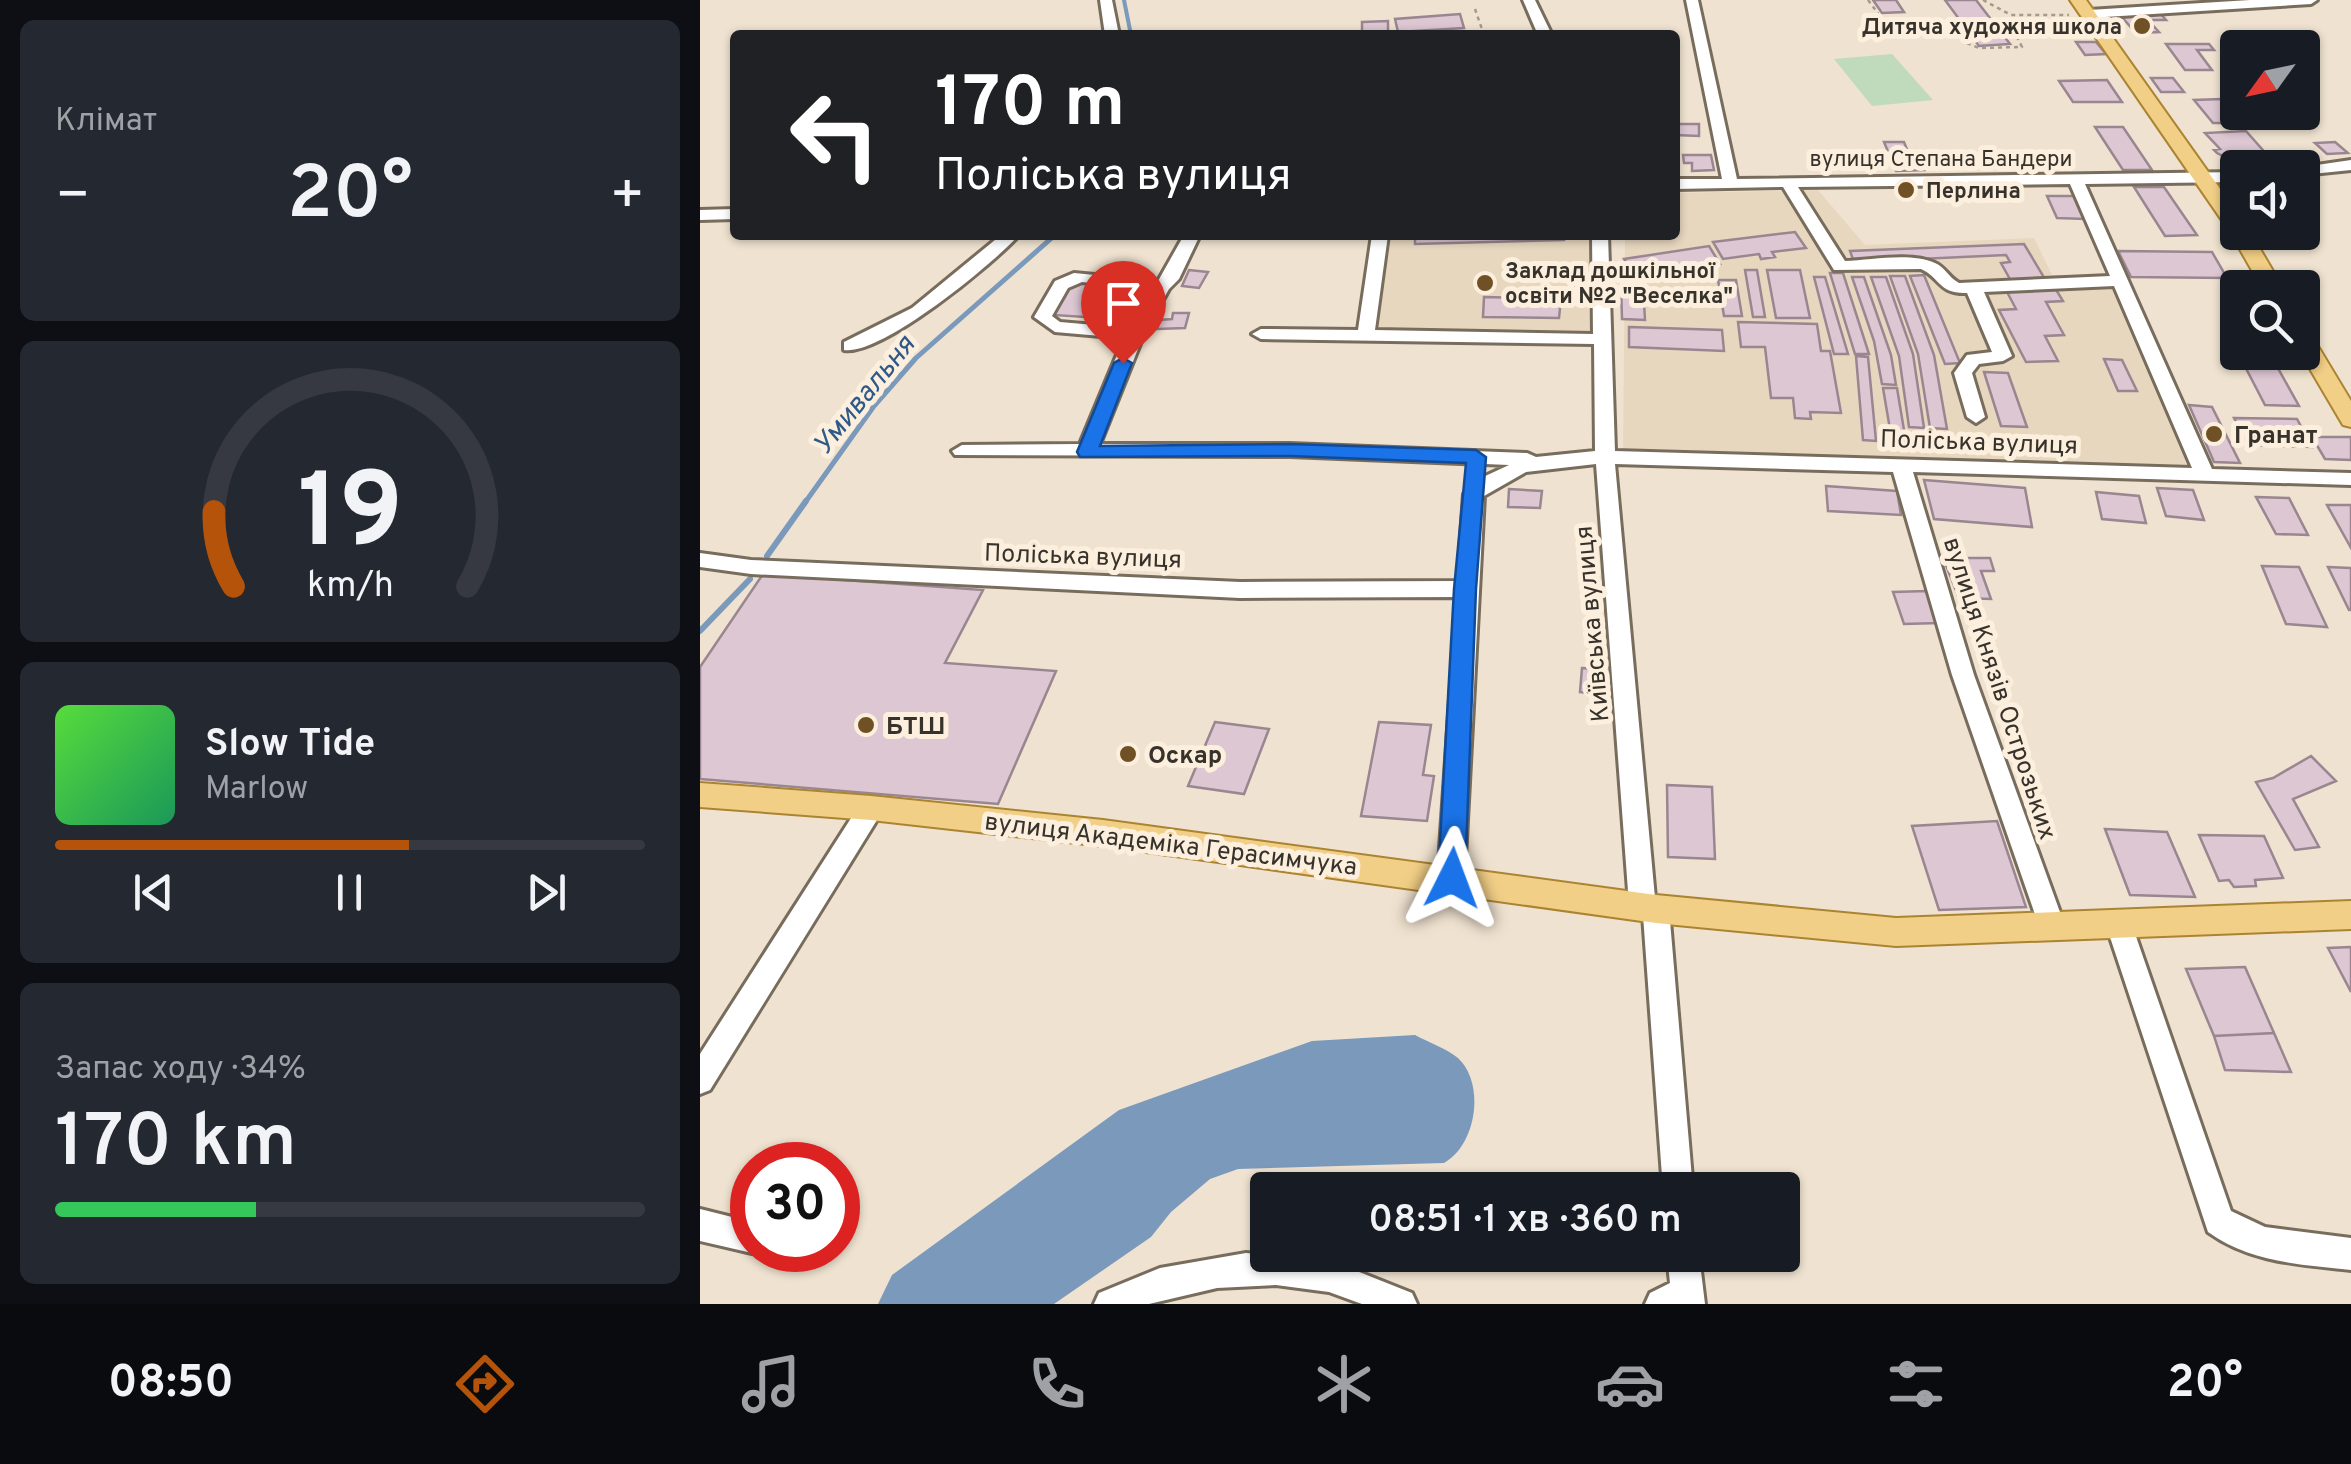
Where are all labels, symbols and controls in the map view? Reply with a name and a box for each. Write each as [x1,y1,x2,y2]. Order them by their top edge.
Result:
place label: Дитяча художня школа [1862,15,2122,42]
marker: Дитяча художня школа [2131,15,2153,37]
north arrow [2220,30,2320,130]
map controls [2220,30,2320,370]
text: 170 m [935,62,1125,151]
icon: left [770,70,900,200]
text: Клімат [55,102,157,142]
street label: вулиця Степана Бандери [1809,147,2073,174]
text: Поліська вулиця [935,149,1291,206]
text: 20° [287,150,413,245]
button: sound [2220,150,2320,250]
text: − [55,163,90,233]
text: + [610,163,645,233]
marker: Перлина [1895,179,1917,201]
place label: Перлина [1926,179,2021,206]
place label: Заклад дошкільної освіти №2 "Веселка" [1505,259,1733,311]
pin [1081,261,1166,364]
button: search [2220,270,2320,370]
marker: Заклад дошкільної освіти №2 "Веселка" [1474,272,1496,294]
icon: arrive [1096,276,1151,331]
water label: Умивальня [806,328,925,463]
place label: Гранат [2234,421,2318,453]
marker: Гранат [2203,423,2225,445]
street label: Поліська вулиця [1879,425,2078,463]
text: 19 [297,452,403,584]
street label: Київська вулиця [1569,524,1618,723]
street label: вулиця Князів Острозьких [1934,534,2062,844]
street label: Поліська вулиця [983,539,1182,577]
text: km/h [307,564,393,610]
place label: БТШ [886,712,946,744]
marker: БТШ [855,714,877,736]
text: Slow Tide [205,721,375,770]
place label: Оскар [1148,741,1222,773]
marker: Оскар [1117,743,1139,765]
text: Marlow [205,770,308,810]
street label: вулиця Академіка Герасимчука [982,807,1359,885]
position arrow [1400,826,1504,930]
icon: previous [126,865,181,920]
icon: pause [322,865,377,920]
icon: next [519,865,574,920]
text: Запас ходу · 34% [55,1050,306,1090]
text: 170 km [55,1098,297,1193]
speed limit sign: 30 [730,1142,860,1272]
text: 08:51 · 1 хв · 360 m [1368,1197,1682,1246]
icon: directions [450,1349,520,1419]
icon: music [736,1349,806,1419]
icon: phone [1022,1349,1092,1419]
icon: climate [1309,1349,1379,1419]
icon: car [1595,1349,1665,1419]
icon: filters [1881,1349,1951,1419]
text: 08:50 [108,1356,234,1413]
text: 20° [2167,1356,2243,1413]

